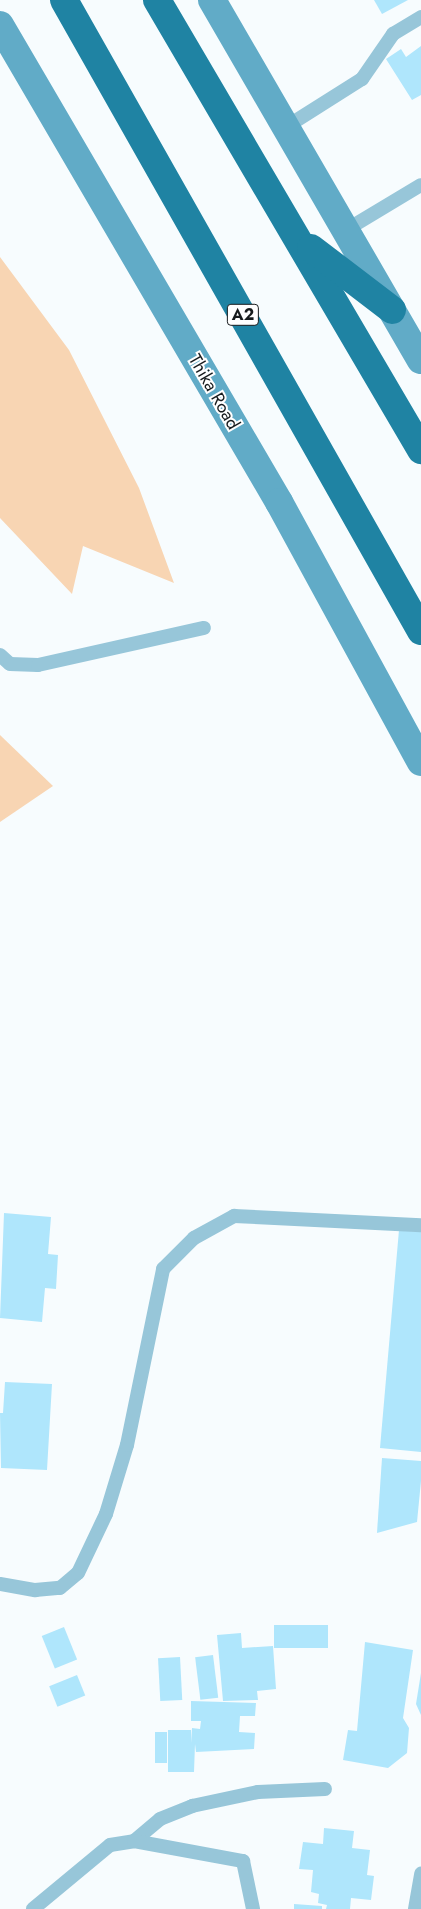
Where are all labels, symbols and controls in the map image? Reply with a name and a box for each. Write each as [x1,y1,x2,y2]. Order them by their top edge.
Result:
road number: A2 [227,302,259,328]
street label: Thika Road [184,351,244,433]

